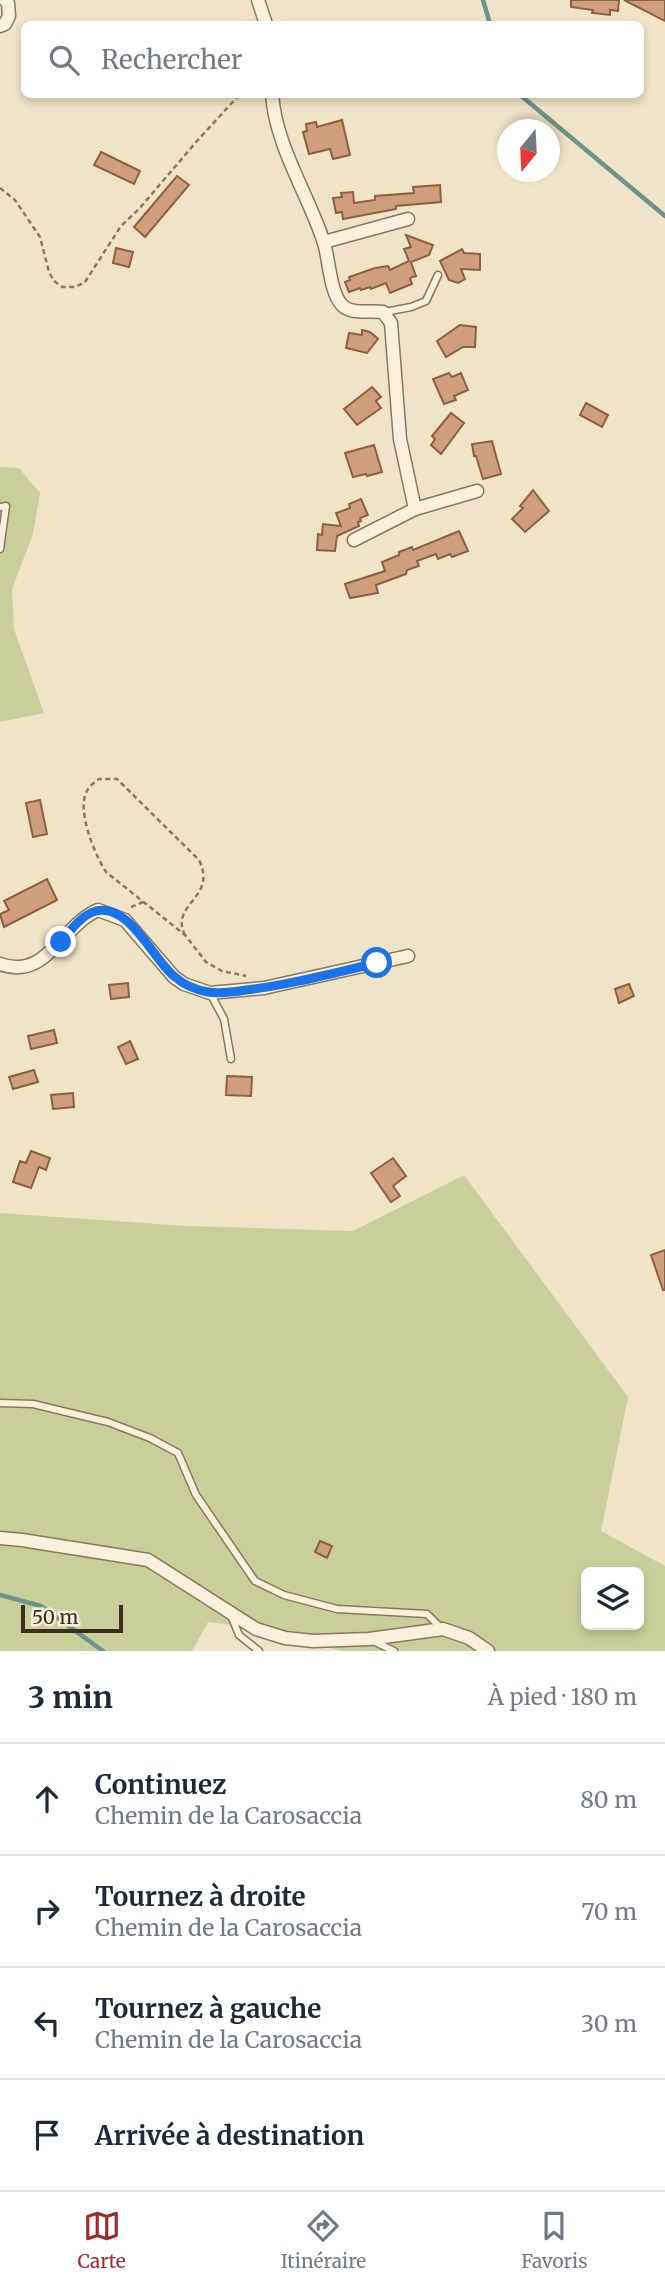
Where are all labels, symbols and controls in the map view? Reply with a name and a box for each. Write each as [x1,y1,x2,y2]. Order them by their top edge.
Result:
search box [21,21,644,98]
icon: search [45,41,83,79]
text: Rechercher [101,43,243,76]
north arrow [497,119,560,182]
route end [45,926,76,957]
route start [361,947,392,978]
map controls [581,1567,644,1630]
button: layers [581,1567,644,1630]
scale bar [21,1602,122,1634]
text: 50 m [32,1605,78,1629]
text: 3 min [28,1678,113,1716]
text: À pied · 180 m [488,1682,637,1711]
text: Continuez [95,1768,226,1801]
icon: ahead [28,1780,66,1818]
text: 80 m [580,1785,637,1814]
text: Chemin de la Carosaccia [95,1801,362,1830]
text: Tournez à droite [95,1880,306,1913]
icon: right [28,1892,66,1930]
text: 70 m [581,1897,637,1926]
text: Chemin de la Carosaccia [95,1913,362,1942]
text: Tournez à gauche [95,1992,321,2025]
icon: left [28,2004,66,2042]
text: 30 m [581,2009,637,2038]
text: Chemin de la Carosaccia [95,2025,362,2054]
icon: arrive [28,2116,66,2154]
text: Arrivée à destination [95,2119,364,2152]
tab: Carte [77,2207,126,2273]
tab: Itinéraire [281,2207,366,2273]
tab: Favoris [521,2207,588,2273]

